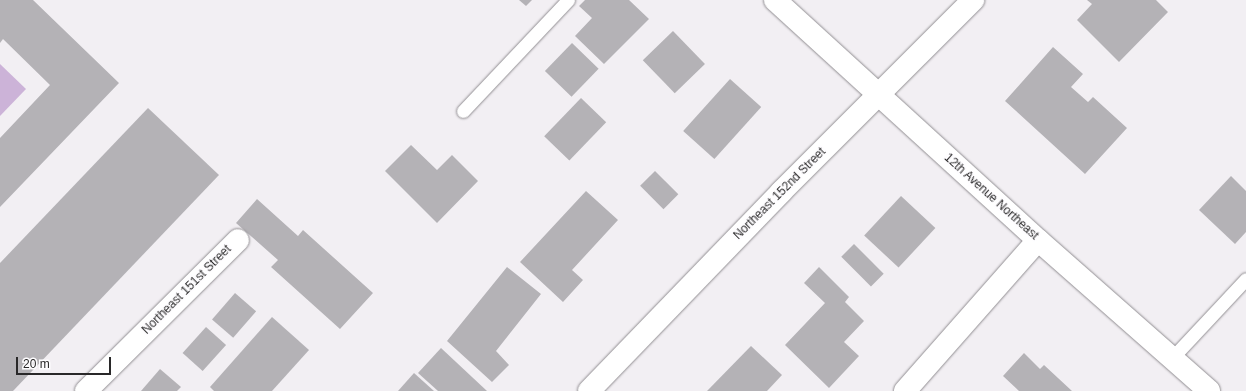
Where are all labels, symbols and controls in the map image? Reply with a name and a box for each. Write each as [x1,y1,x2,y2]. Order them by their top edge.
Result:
street label: Northeast 152nd Street [731,145,829,243]
street label: 12th Avenue Northeast [941,151,1041,243]
street label: Northeast 151st Street [139,242,235,338]
scale bar [18,349,113,375]
text: 20 m [23,357,50,371]

